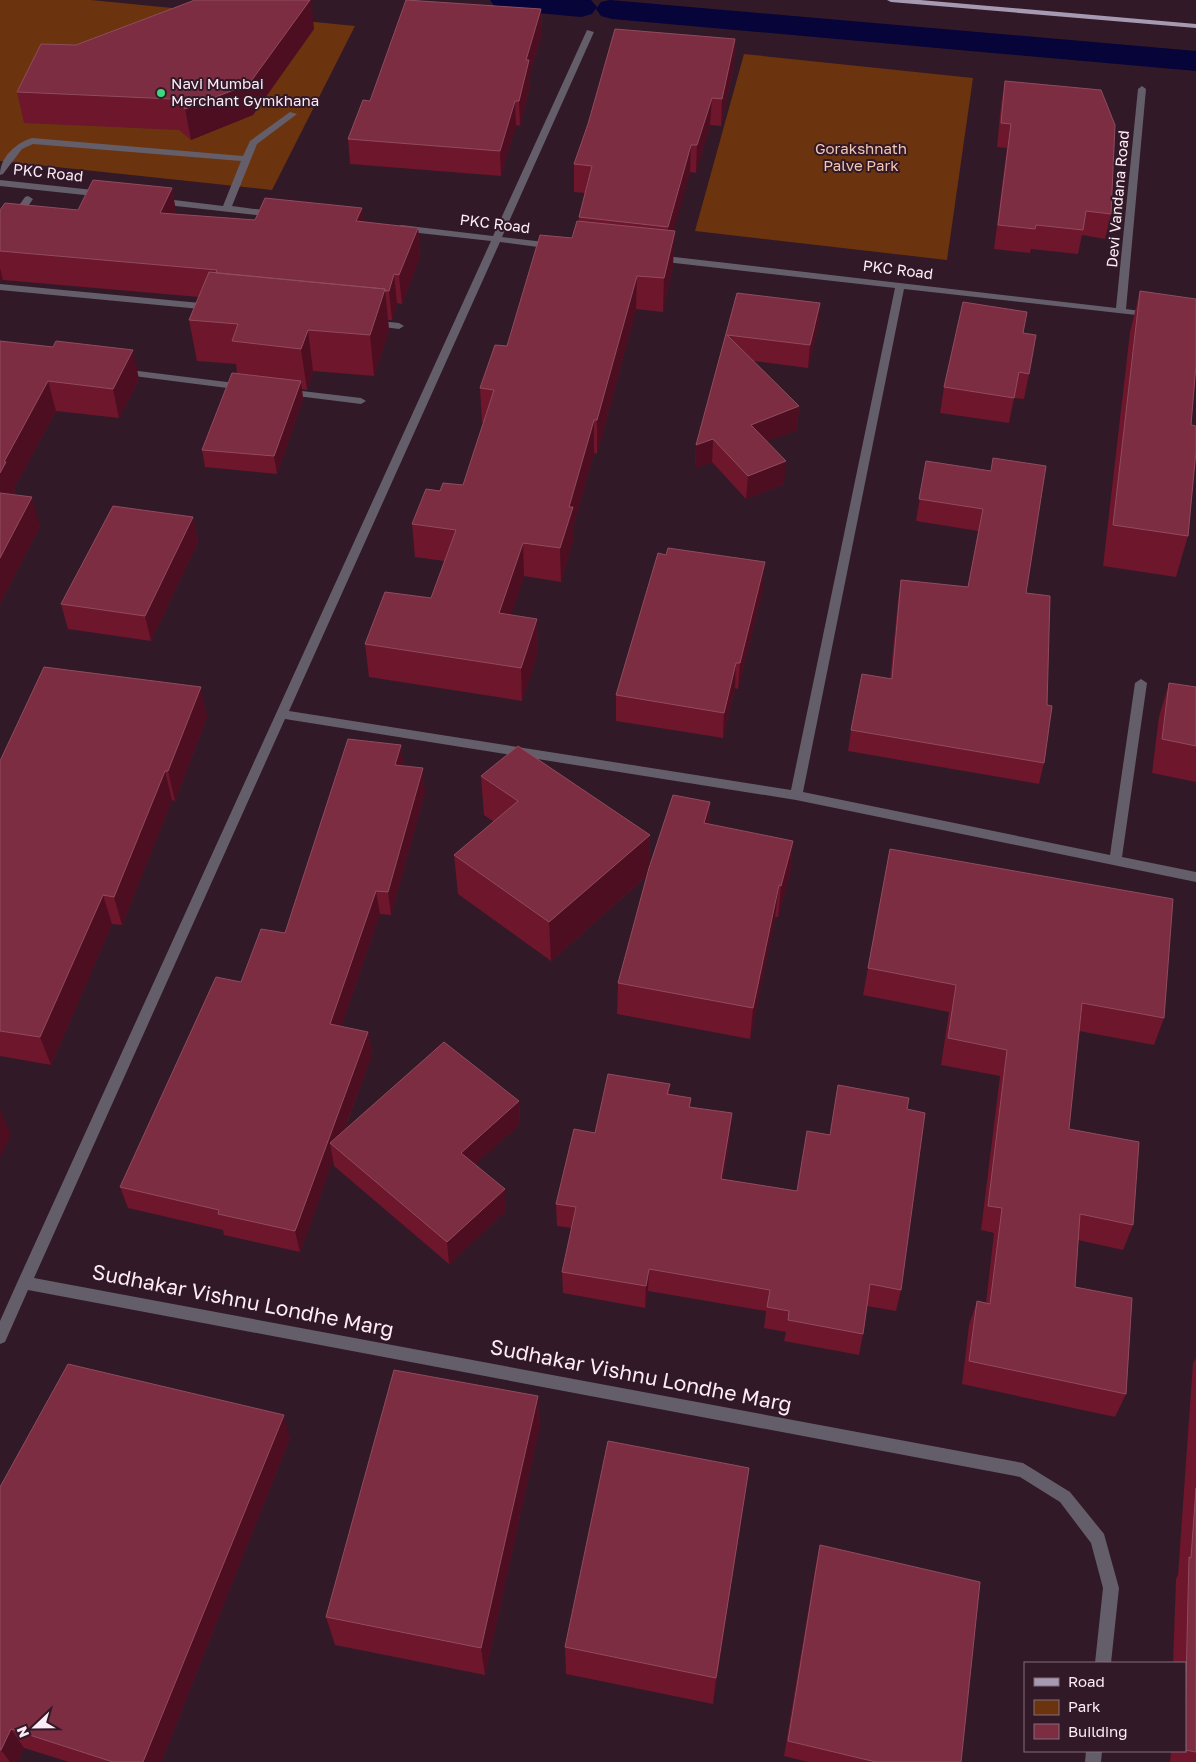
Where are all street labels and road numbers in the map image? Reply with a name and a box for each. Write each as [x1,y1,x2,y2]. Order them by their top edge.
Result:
street label: Devi Vandana Road [1102,129,1132,268]
street label: PKC Road [12,159,84,185]
street label: PKC Road [459,210,531,236]
street label: PKC Road [862,256,934,282]
street label: Sudhakar Vishnu Londhe Marg [90,1258,396,1342]
street label: Sudhakar Vishnu Londhe Marg [488,1333,794,1417]

